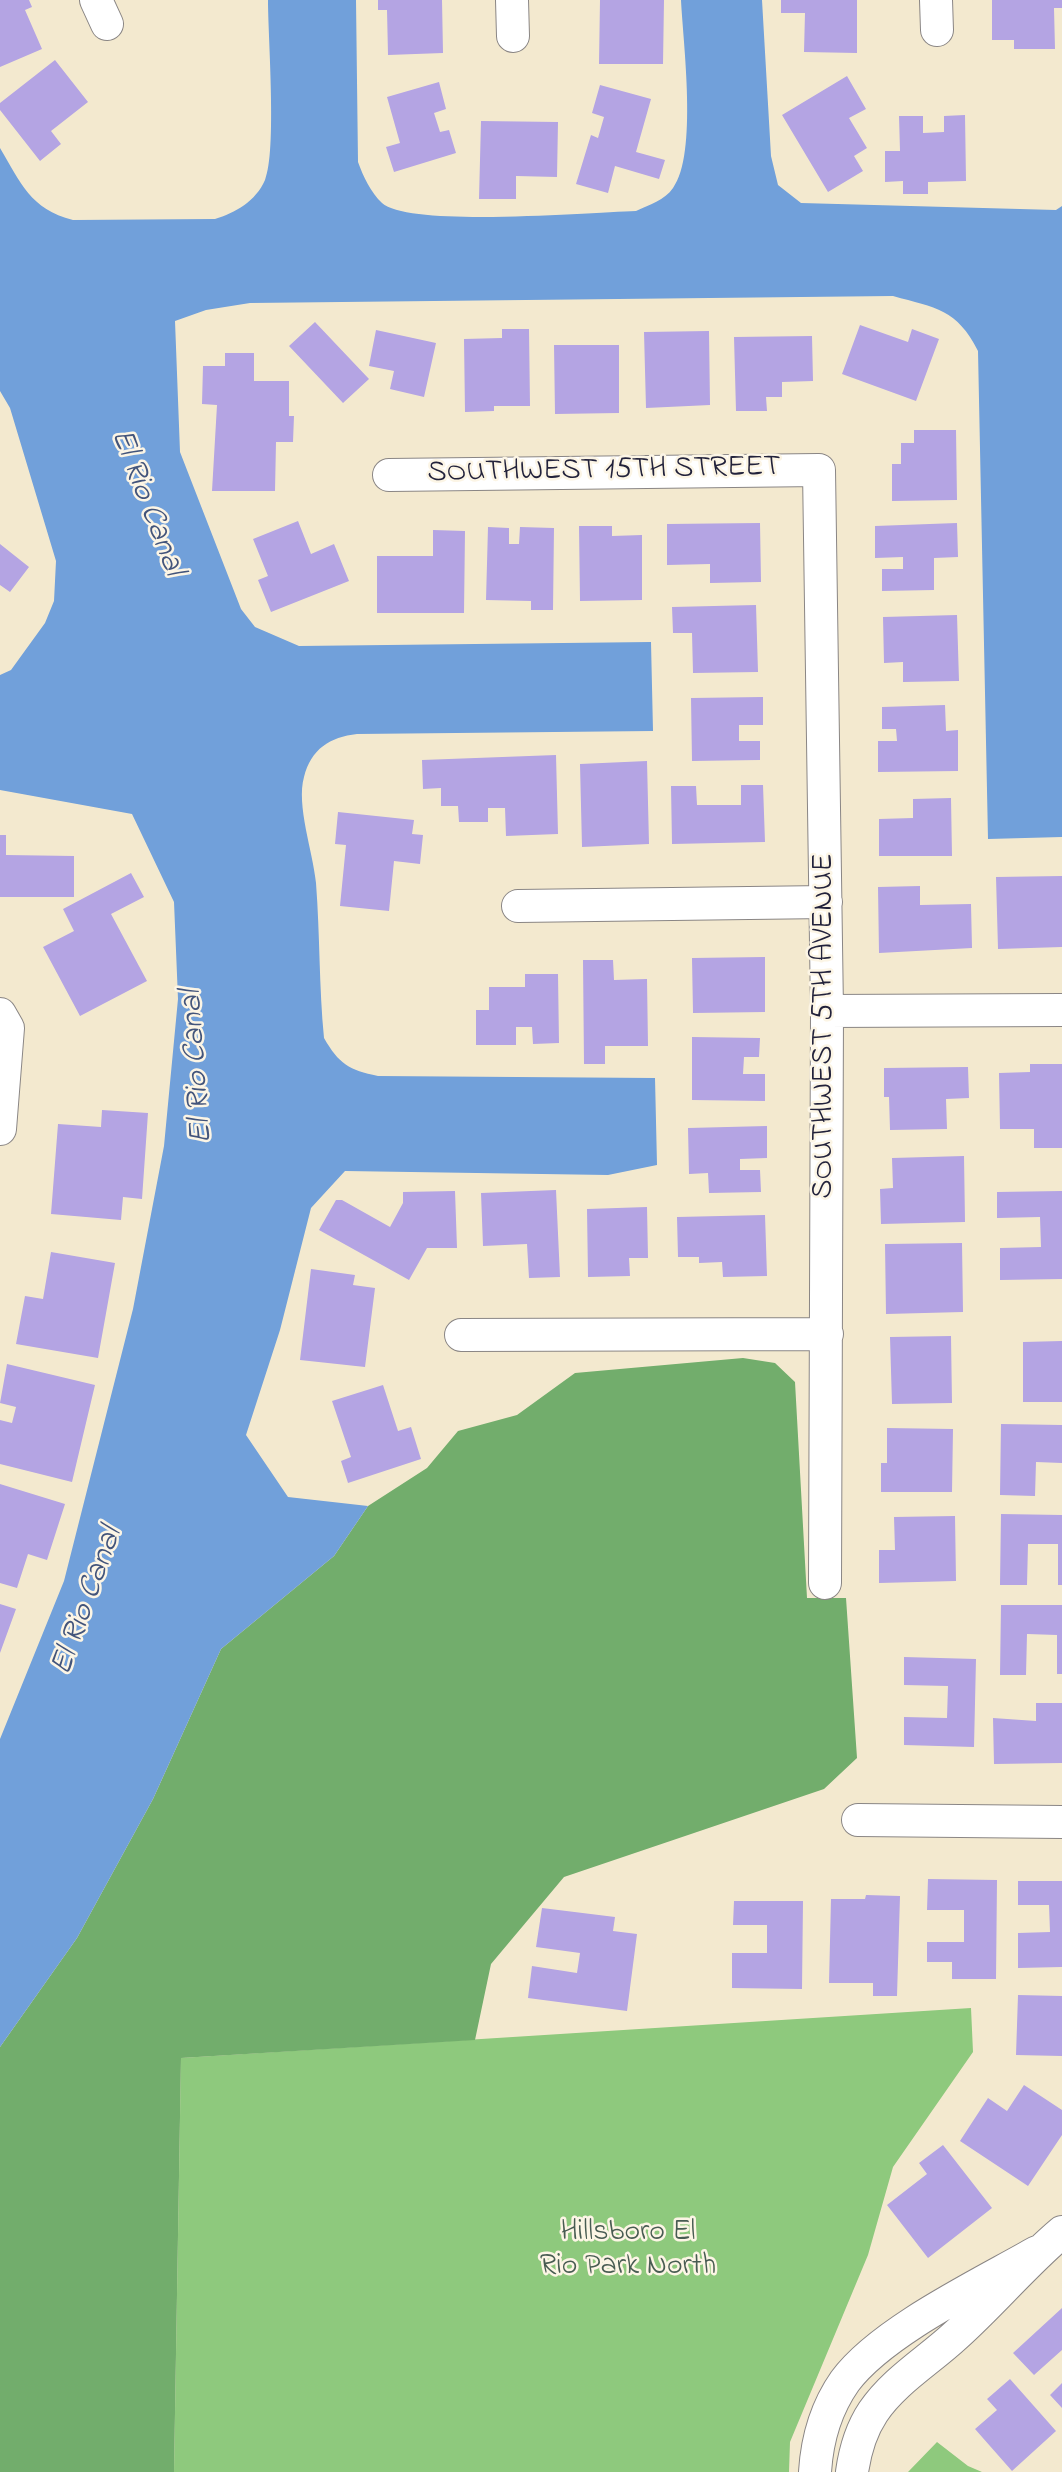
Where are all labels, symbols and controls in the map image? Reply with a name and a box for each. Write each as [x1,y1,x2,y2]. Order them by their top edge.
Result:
water label: El Rio Canal [99,424,191,582]
street label: SOUTHWEST 15TH STREET [427,451,781,493]
street label: SOUTHWEST 5TH AVENUE [808,853,844,1199]
water label: El Rio Canal [174,989,224,1145]
water label: El Rio Canal [45,1523,133,1681]
park label: Hillsboro El Rio Park North [540,2216,716,2286]

